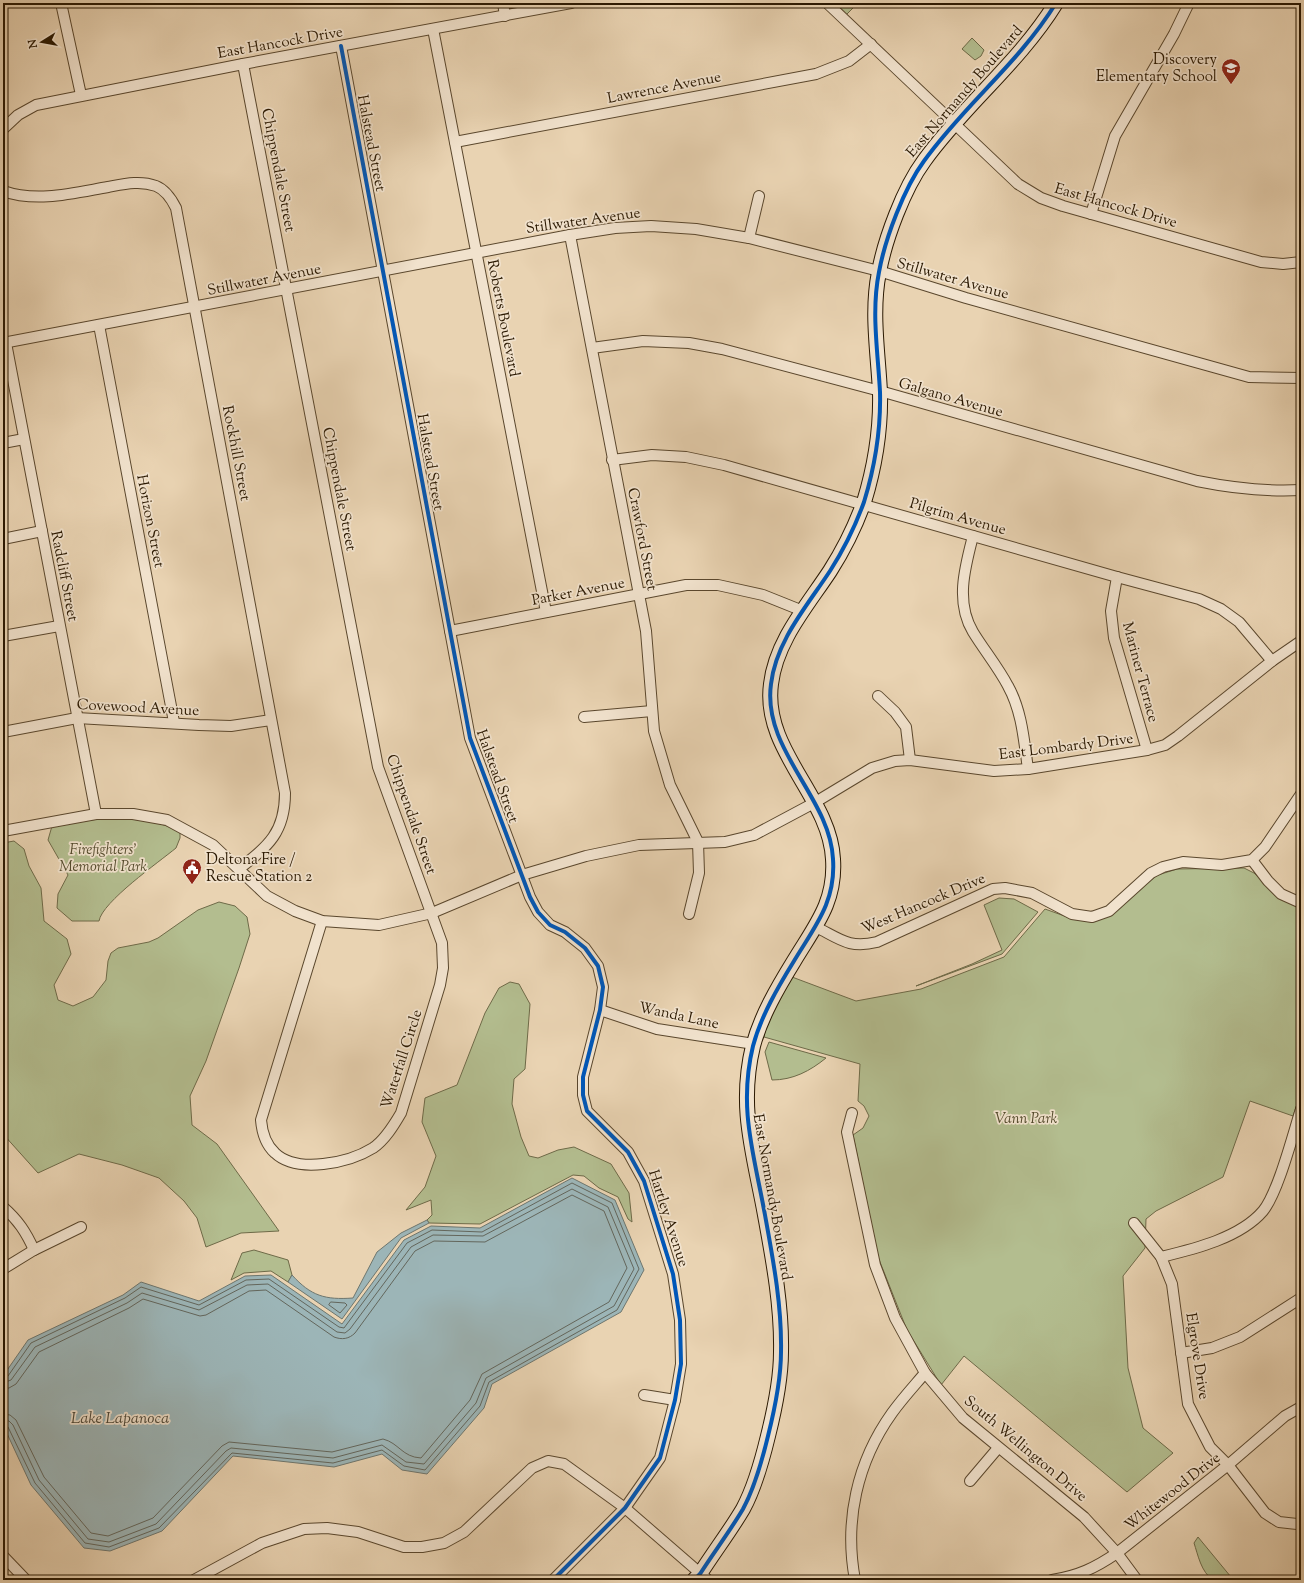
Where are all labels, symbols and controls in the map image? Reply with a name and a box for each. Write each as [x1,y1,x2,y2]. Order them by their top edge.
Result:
street label: East Normandy Boulevard [902,21,1029,162]
north arrow [22,22,62,62]
street label: East Hancock Drive [216,22,345,65]
text: N [24,38,42,51]
place label: Discovery Elementary School [1096,50,1218,88]
school or university icon: Discovery Elementary School [1220,57,1242,85]
street label: Lawrence Avenue [606,67,723,110]
street label: Halstead Street [351,93,390,193]
street label: Chippendale Street [255,107,300,234]
street label: East Hancock Drive [1052,179,1179,234]
street label: Stillwater Avenue [525,203,642,240]
street label: Stillwater Avenue [894,253,1011,305]
street label: Roberts Boulevard [481,258,524,379]
street label: Stillwater Avenue [206,259,323,302]
street label: Galgano Avenue [896,374,1005,423]
street label: Rockhill Street [216,404,255,503]
street label: Halstead Street [411,412,448,512]
street label: Chippendale Street [316,426,361,553]
street label: Horizon Street [130,473,169,570]
street label: Crawford Street [621,486,662,593]
street label: Pilgrim Avenue [907,494,1008,541]
street label: Radcliff Street [44,529,83,623]
street label: Parker Avenue [530,573,627,612]
street label: Mariner Terrace [1116,620,1163,725]
street label: Covewood Avenue [76,695,200,722]
street label: Halstead Street [470,727,523,826]
street label: East Lombardy Drive [998,729,1135,766]
street label: Chippendale Street [380,752,441,877]
park label: Firefighters' Memorial Park [59,840,147,878]
place label: Deltona Fire / Rescue Station 2 [206,850,312,888]
public building icon: Deltona Fire / Rescue Station 2 [181,857,203,885]
street label: West Hancock Drive [858,869,989,940]
street label: Wanda Lane [637,998,721,1035]
street label: Waterfall Circle [376,1007,428,1112]
park label: Vann Park [995,1109,1057,1130]
street label: East Normandy Boulevard [747,1112,797,1283]
street label: Hartley Avenue [642,1167,693,1270]
street label: Elgrove Drive [1179,1311,1214,1401]
street label: South Wellington Drive [959,1391,1091,1507]
water label: Lake Lapanoca [71,1408,169,1431]
street label: Whitewood Drive [1121,1448,1225,1536]

